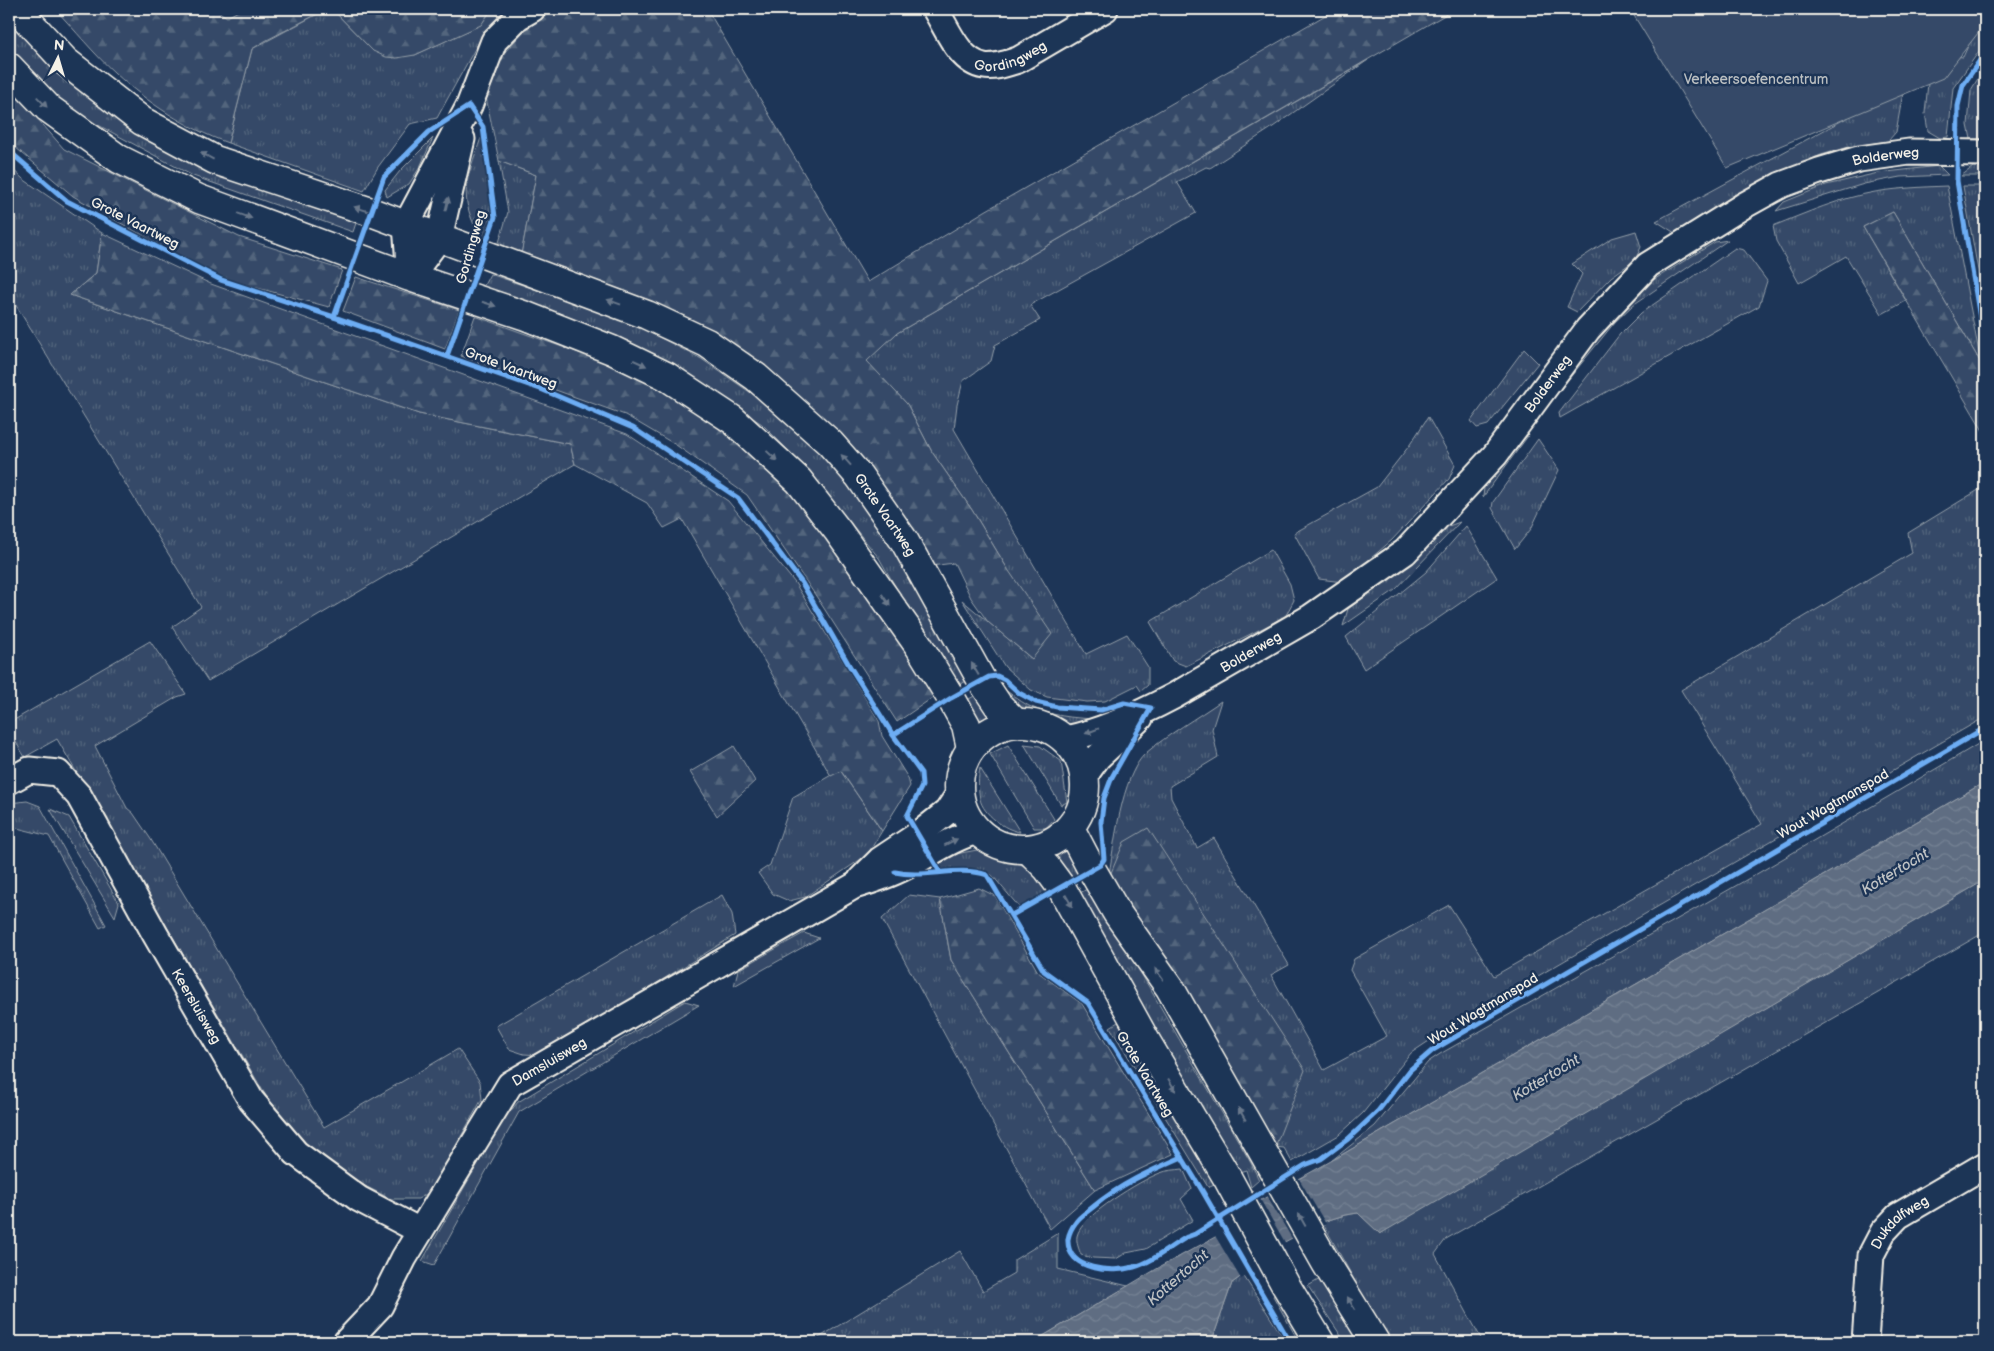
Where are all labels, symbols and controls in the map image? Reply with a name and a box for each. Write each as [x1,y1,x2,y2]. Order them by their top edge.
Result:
north arrow [32,32,82,82]
text: N [53,37,65,54]
street label: Gordingweg [972,37,1050,75]
park label: Verkeersoefencentrum [1684,71,1828,88]
one-way arrow [36,96,48,108]
street label: Bolderweg [1850,143,1919,169]
one-way arrow [200,152,214,160]
street label: Grote Vaartweg [88,193,182,253]
one-way arrow [443,196,451,211]
one-way arrow [353,204,368,212]
street label: Gordingweg [452,208,490,286]
one-way arrow [238,212,253,220]
one-way arrow [606,298,621,306]
one-way arrow [481,300,496,308]
street label: Grote Vaartweg [462,343,560,393]
street label: Bolderweg [1521,351,1575,416]
one-way arrow [633,360,647,368]
one-way arrow [766,450,778,462]
one-way arrow [840,454,851,467]
street label: Grote Vaartweg [851,470,920,559]
one-way arrow [881,593,891,607]
street label: Bolderweg [1217,628,1284,676]
one-way arrow [971,663,980,676]
one-way arrow [1084,727,1099,735]
street label: Wout Wagtmanspad [1774,765,1892,843]
one-way arrow [944,838,958,846]
water label: Kottertocht [1858,844,1933,900]
one-way arrow [1064,894,1073,907]
street label: Keersluisweg [168,965,225,1047]
one-way arrow [1154,967,1164,981]
street label: Wout Wagtmanspad [1425,969,1541,1049]
street label: Grote Vaartweg [1113,1028,1177,1120]
street label: Damsluisweg [509,1033,589,1090]
water label: Kottertocht [1509,1050,1584,1106]
one-way arrow [1167,1078,1176,1091]
one-way arrow [1237,1107,1246,1121]
street label: Dukdalfweg [1867,1192,1931,1252]
one-way arrow [1298,1214,1307,1227]
water label: Kottertocht [1143,1246,1213,1310]
one-way arrow [1346,1296,1355,1309]

